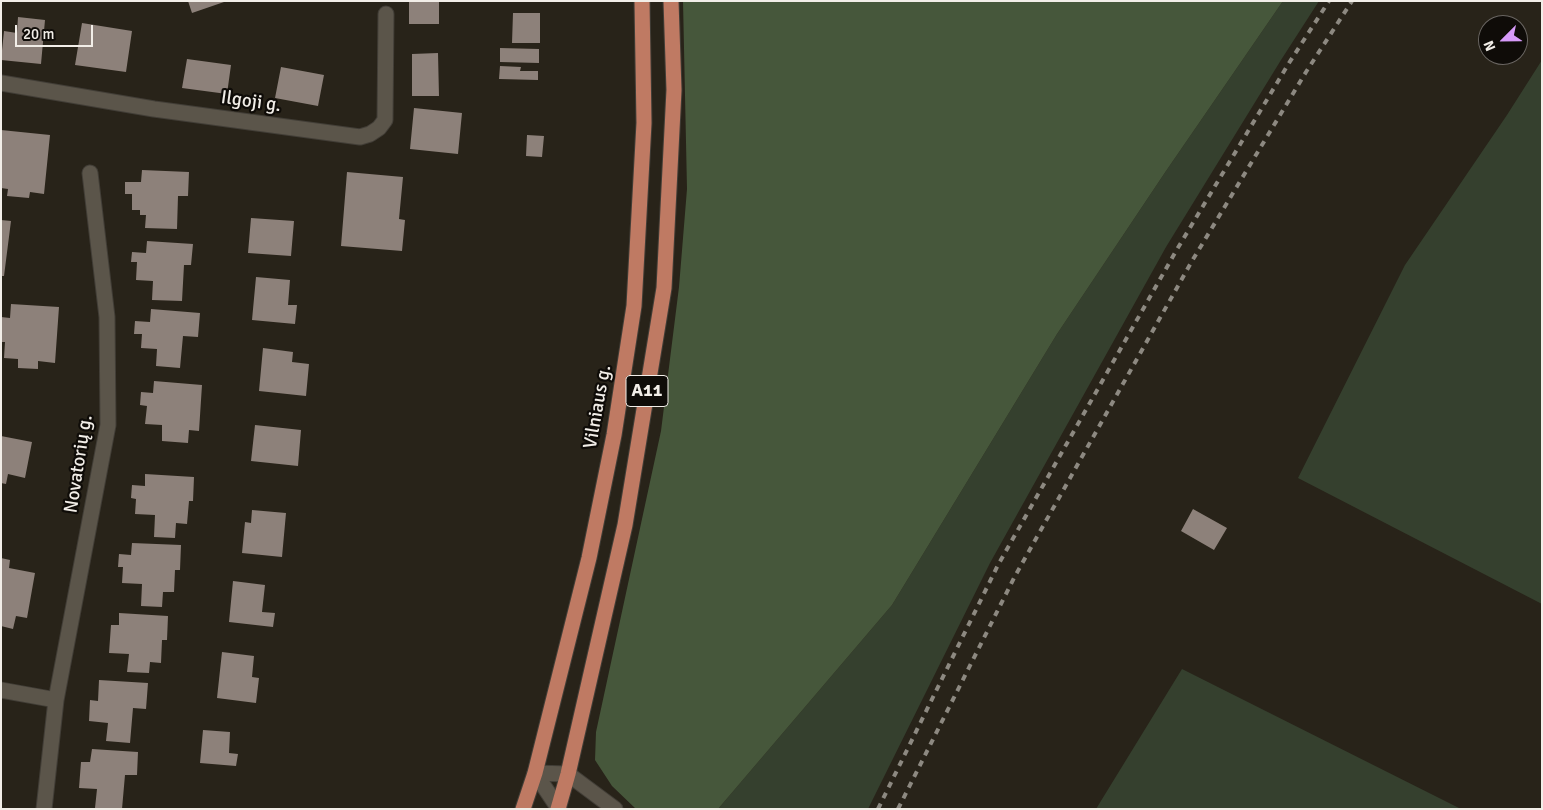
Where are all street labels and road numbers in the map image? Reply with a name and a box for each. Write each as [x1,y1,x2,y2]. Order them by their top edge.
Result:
street label: Ilgoji g. [219,86,283,118]
street label: Vilniaus g. [579,363,617,451]
road number: A11 [626,376,668,406]
street label: Novatorių g. [60,413,98,515]

